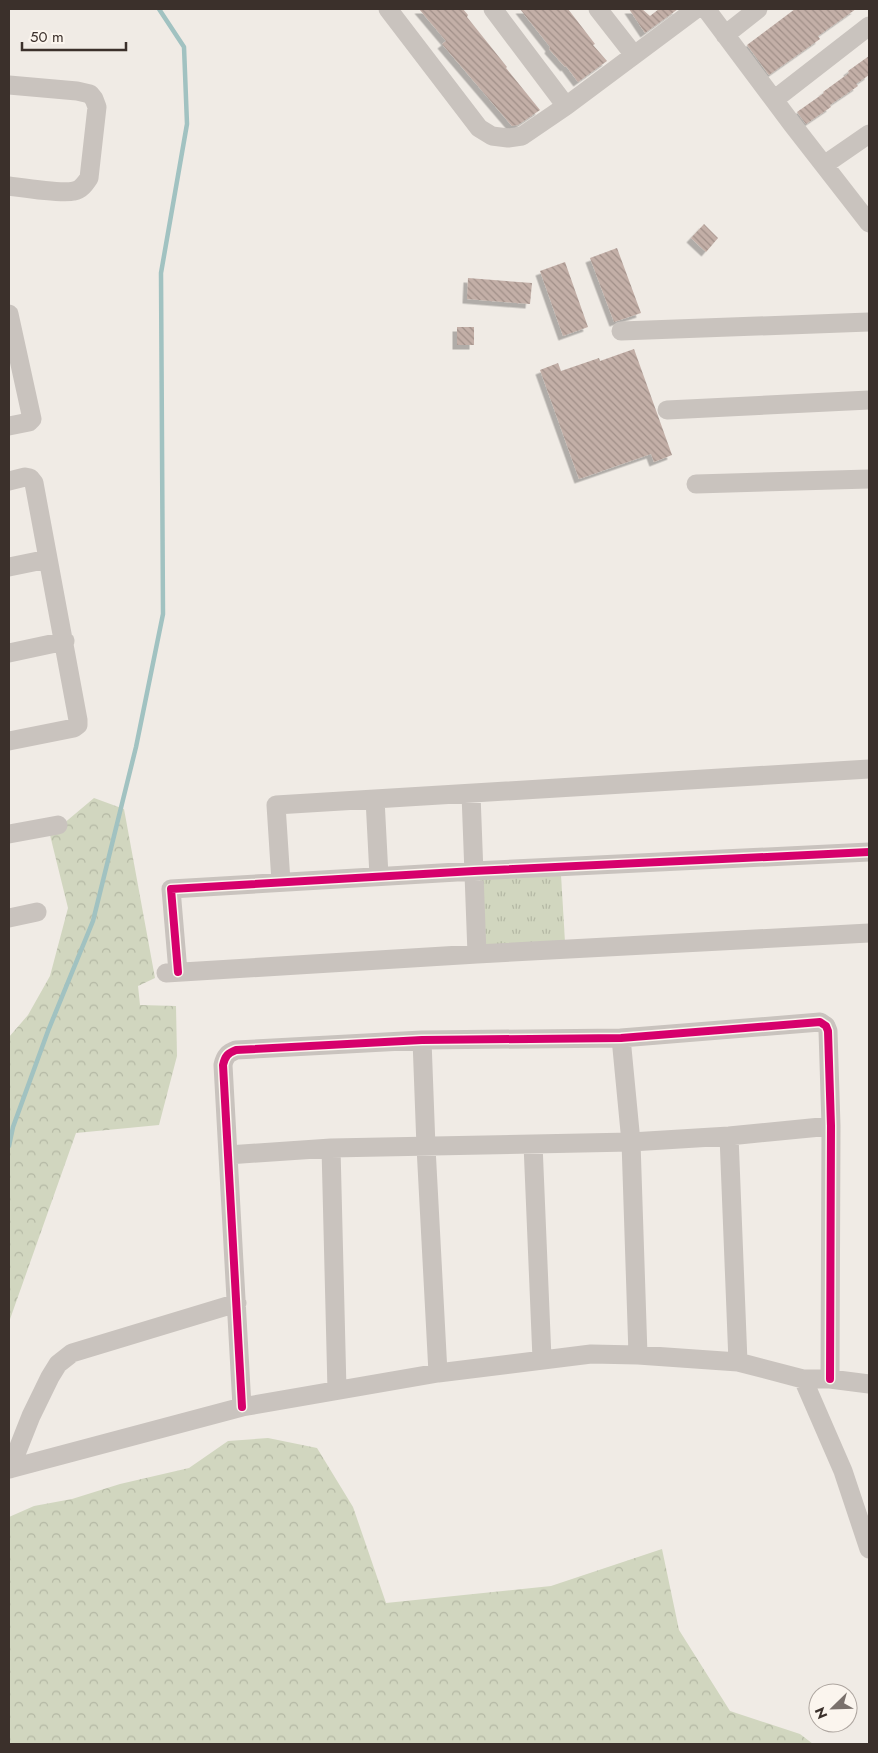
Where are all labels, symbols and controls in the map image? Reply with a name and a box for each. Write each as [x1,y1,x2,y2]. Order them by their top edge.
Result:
scale bar [22,20,126,52]
text: 50 m [30,26,64,48]
north arrow [808,1683,858,1733]
text: N [810,1704,832,1722]

